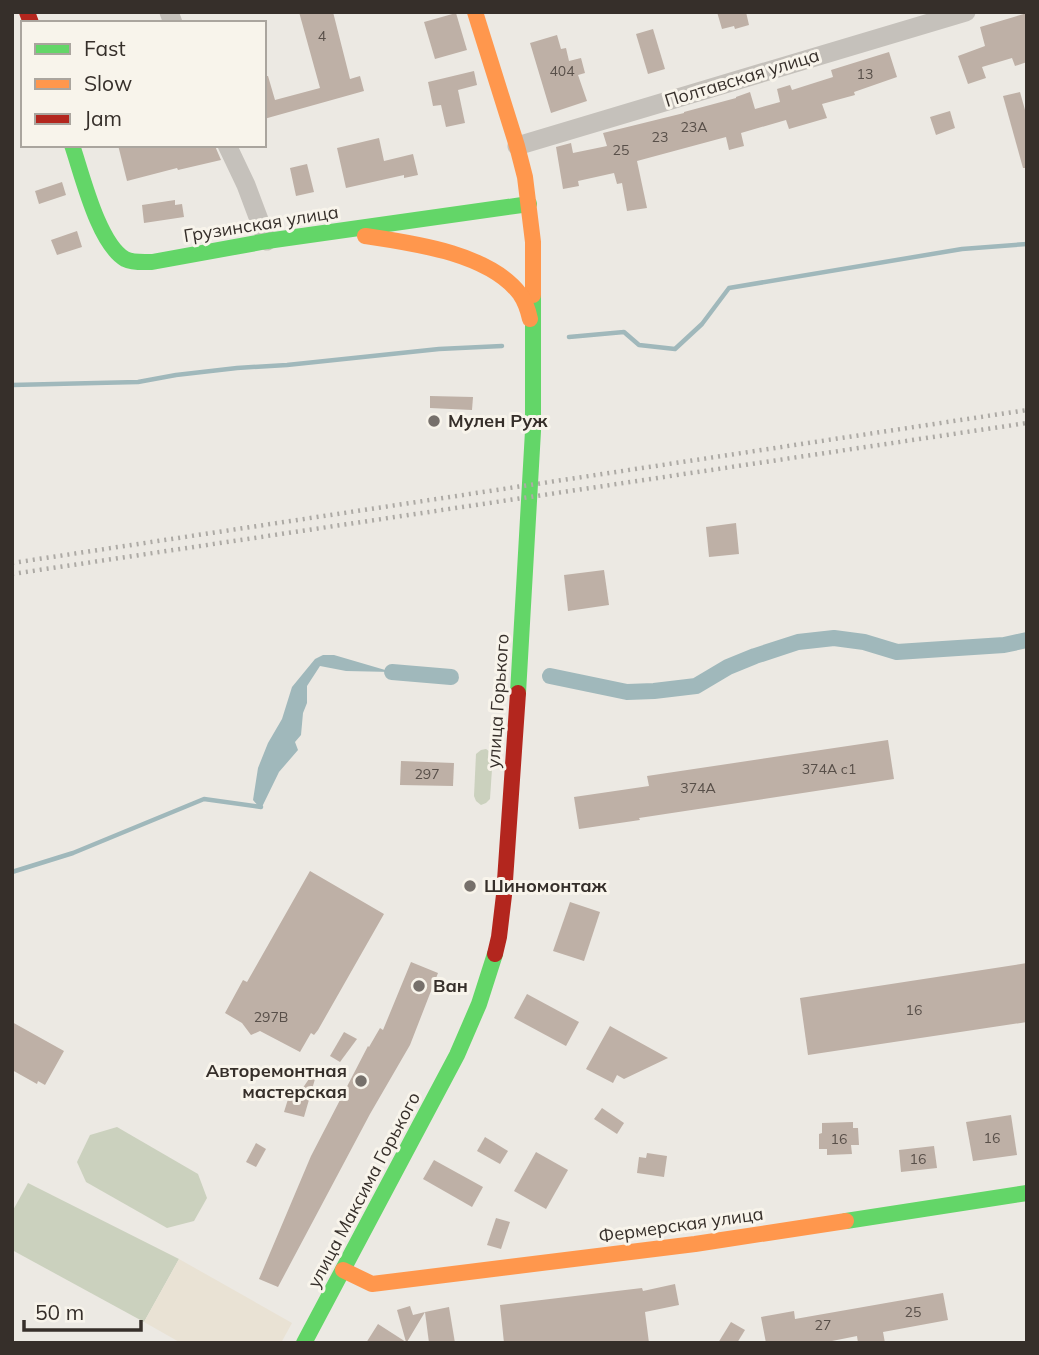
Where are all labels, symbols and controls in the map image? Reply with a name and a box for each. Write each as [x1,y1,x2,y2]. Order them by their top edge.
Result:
legend [21,21,266,147]
house number: 4 [318,27,327,45]
text: Fast [84,35,126,61]
street label: Полтавская улица [662,43,822,112]
house number: 404 [549,62,575,80]
house number: 13 [857,65,873,83]
text: Slow [84,70,132,96]
text: Jam [84,105,122,131]
house number: 23А [680,118,708,136]
house number: 23 [652,128,668,146]
house number: 25 [613,141,629,159]
street label: Грузинская улица [182,200,340,247]
place label: Мулен Руж [448,409,548,432]
marker: Мулен Руж [426,413,442,429]
street label: улица Горького [481,633,514,769]
house number: 374А с1 [802,760,856,778]
house number: 297 [414,765,440,783]
house number: 374А [680,779,716,797]
place label: Шиномонтаж [484,874,608,897]
marker: Шиномонтаж [462,878,478,894]
place label: Ван [433,974,468,997]
marker: Ван [411,978,427,994]
house number: 16 [906,1001,922,1019]
house number: 297В [254,1008,288,1026]
place label: Авторемонтная мастерская [206,1059,347,1103]
marker: Авторемонтная мастерская [353,1073,369,1089]
street label: улица Максима Горького [302,1088,425,1292]
house number: 16 [984,1129,1000,1147]
house number: 16 [831,1130,847,1148]
house number: 16 [910,1150,926,1168]
street label: Фермерская улица [597,1202,765,1247]
scale bar [24,1288,142,1332]
text: 50 m [35,1299,84,1325]
house number: 25 [905,1303,921,1321]
house number: 27 [815,1316,831,1334]

